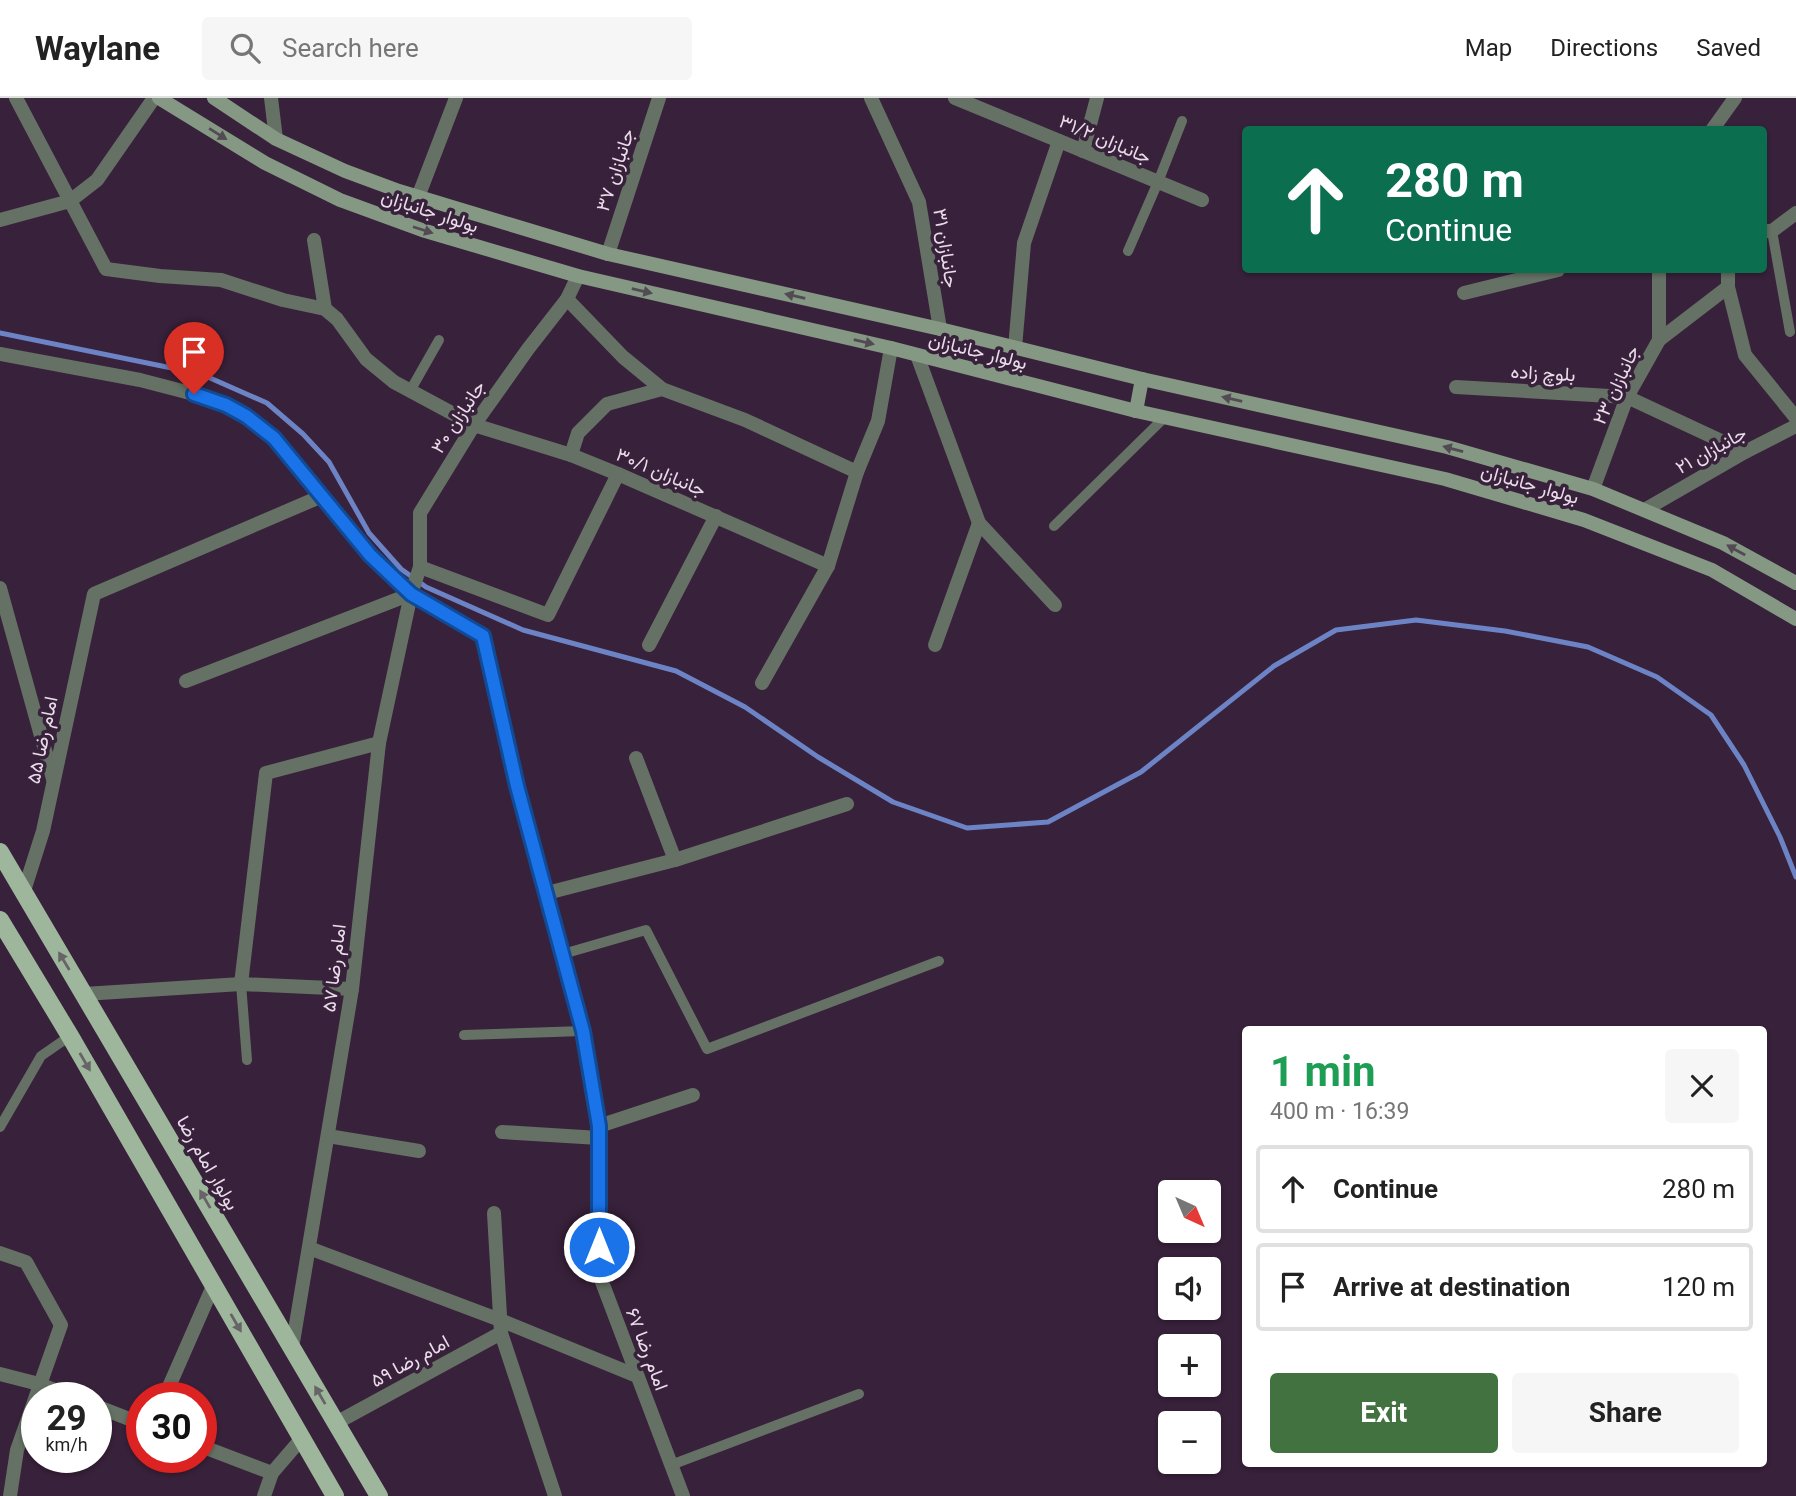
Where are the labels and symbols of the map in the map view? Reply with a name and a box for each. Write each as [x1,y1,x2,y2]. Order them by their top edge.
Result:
street label: جانبازان ۳۱/۲ [1056,109,1154,169]
street label: جانبازان ۳۷ [591,126,639,214]
one-way arrow [208,127,227,140]
street label: بولوار جانبازان [379,184,481,238]
street label: جانبازان ۳۱ [928,207,964,289]
one-way arrow [412,226,433,236]
one-way arrow [631,286,653,297]
one-way arrow [784,291,806,302]
pin [164,322,224,394]
street label: بولوار جانبازان [926,328,1030,374]
one-way arrow [853,337,875,348]
street label: جانبازان ۲۳ [1588,342,1644,428]
street label: بلوچ زاده [1510,360,1576,387]
street label: جانبازان ۳۰ [426,376,490,458]
one-way arrow [1220,393,1242,404]
street label: جانبازان ۲۱ [1672,421,1750,479]
street label: جانبازان ۳۰/۱ [612,443,710,501]
one-way arrow [1443,443,1464,453]
street label: بولوار جانبازان [1478,459,1582,509]
one-way arrow [1726,544,1746,556]
street label: امام رضا ۵۵ [22,694,63,786]
street label: امام رضا ۵۷ [317,923,352,1013]
one-way arrow [58,951,70,970]
one-way arrow [79,1053,91,1072]
street label: بولوار امام رضا [171,1112,244,1215]
north arrow [1158,1180,1222,1242]
one-way arrow [198,1189,211,1208]
position arrow [562,1210,636,1284]
street label: امام رضا ۶۷ [620,1304,673,1394]
one-way arrow [230,1313,242,1332]
street label: امام رضا ۵۹ [367,1330,454,1393]
speed limit sign: 30 [126,1382,217,1473]
one-way arrow [314,1385,326,1404]

